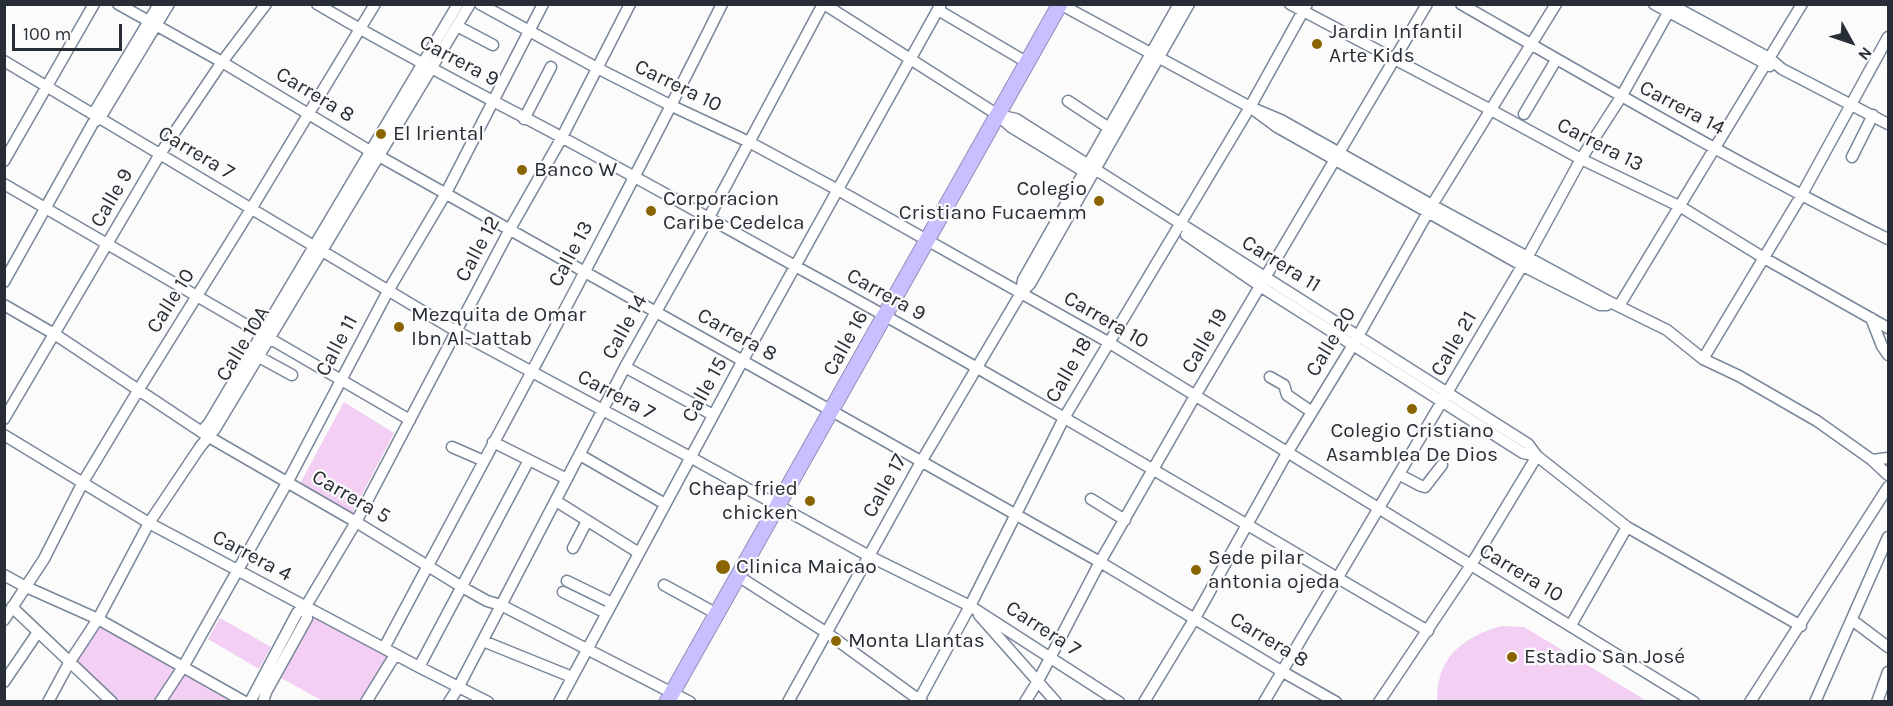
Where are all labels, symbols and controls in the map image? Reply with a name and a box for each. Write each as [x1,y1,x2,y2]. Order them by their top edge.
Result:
scale bar [15,12,124,50]
north arrow [1821,12,1881,72]
place label: Jardin Infantil Arte Kids [1329,19,1463,69]
text: 100 m [23,23,71,45]
street label: Carrera 9 [415,30,503,92]
marker: Jardin Infantil Arte Kids [1310,37,1324,51]
text: N [1854,43,1876,64]
street label: Carrera 10 [630,54,726,118]
street label: Carrera 8 [271,62,359,128]
street label: Carrera 14 [1635,75,1729,141]
street label: Carrera 13 [1552,112,1648,178]
street label: Carrera 7 [153,120,239,186]
place label: El lriental [393,121,484,147]
marker: El lriental [374,127,388,141]
place label: Banco W [534,157,617,183]
marker: Banco W [515,163,529,177]
street label: Calle 9 [85,164,139,232]
place label: Colegio Cristiano Fucaemm [899,176,1087,226]
place label: Corporacion Caribe Cedelca [663,186,805,236]
marker: Colegio Cristiano Fucaemm [1092,194,1106,208]
marker: Corporacion Caribe Cedelca [644,204,658,218]
street label: Calle 12 [450,212,506,286]
street label: Calle 13 [543,217,599,291]
street label: Carrera 11 [1237,230,1325,298]
street label: Carrera 9 [842,263,930,327]
street label: Calle 10 [141,264,201,338]
street label: Carrera 10 [1059,286,1153,354]
street label: Calle 14 [597,290,653,364]
street label: Calle 10A [211,302,275,386]
place label: Mezquita de Omar Ibn Al-Jattab [411,302,586,352]
street label: Carrera 8 [693,303,781,367]
street label: Calle 20 [1300,303,1362,381]
street label: Calle 19 [1176,304,1234,378]
street label: Calle 16 [818,306,874,380]
street label: Calle 21 [1425,307,1483,381]
street label: Calle 11 [310,311,364,381]
marker: Mezquita de Omar Ibn Al-Jattab [392,320,406,334]
street label: Calle 18 [1040,333,1098,407]
street label: Calle 15 [677,353,733,427]
street label: Carrera 7 [573,364,659,426]
marker: Colegio Cristiano Asamblea De Dios [1405,402,1419,416]
place label: Colegio Cristiano Asamblea De Dios [1326,418,1498,468]
street label: Calle 17 [857,450,913,522]
street label: Carrera 5 [307,464,395,530]
place label: Cheap fried chicken [689,476,798,526]
marker: Cheap fried chicken [803,494,817,508]
street label: Carrera 4 [208,525,296,587]
street label: Carrera 10 [1474,538,1568,608]
place label: Sede pilar antonia ojeda [1208,545,1340,595]
place label: Clinica Maicao [736,554,877,580]
marker: Clinica Maicao [714,558,732,576]
marker: Sede pilar antonia ojeda [1189,563,1203,577]
street label: Carrera 7 [1001,595,1085,663]
street label: Carrera 8 [1225,607,1313,673]
place label: Monta Llantas [848,628,985,654]
marker: Monta Llantas [829,634,843,648]
place label: Estadio San José [1524,644,1685,670]
marker: Estadio San José [1505,650,1519,664]

